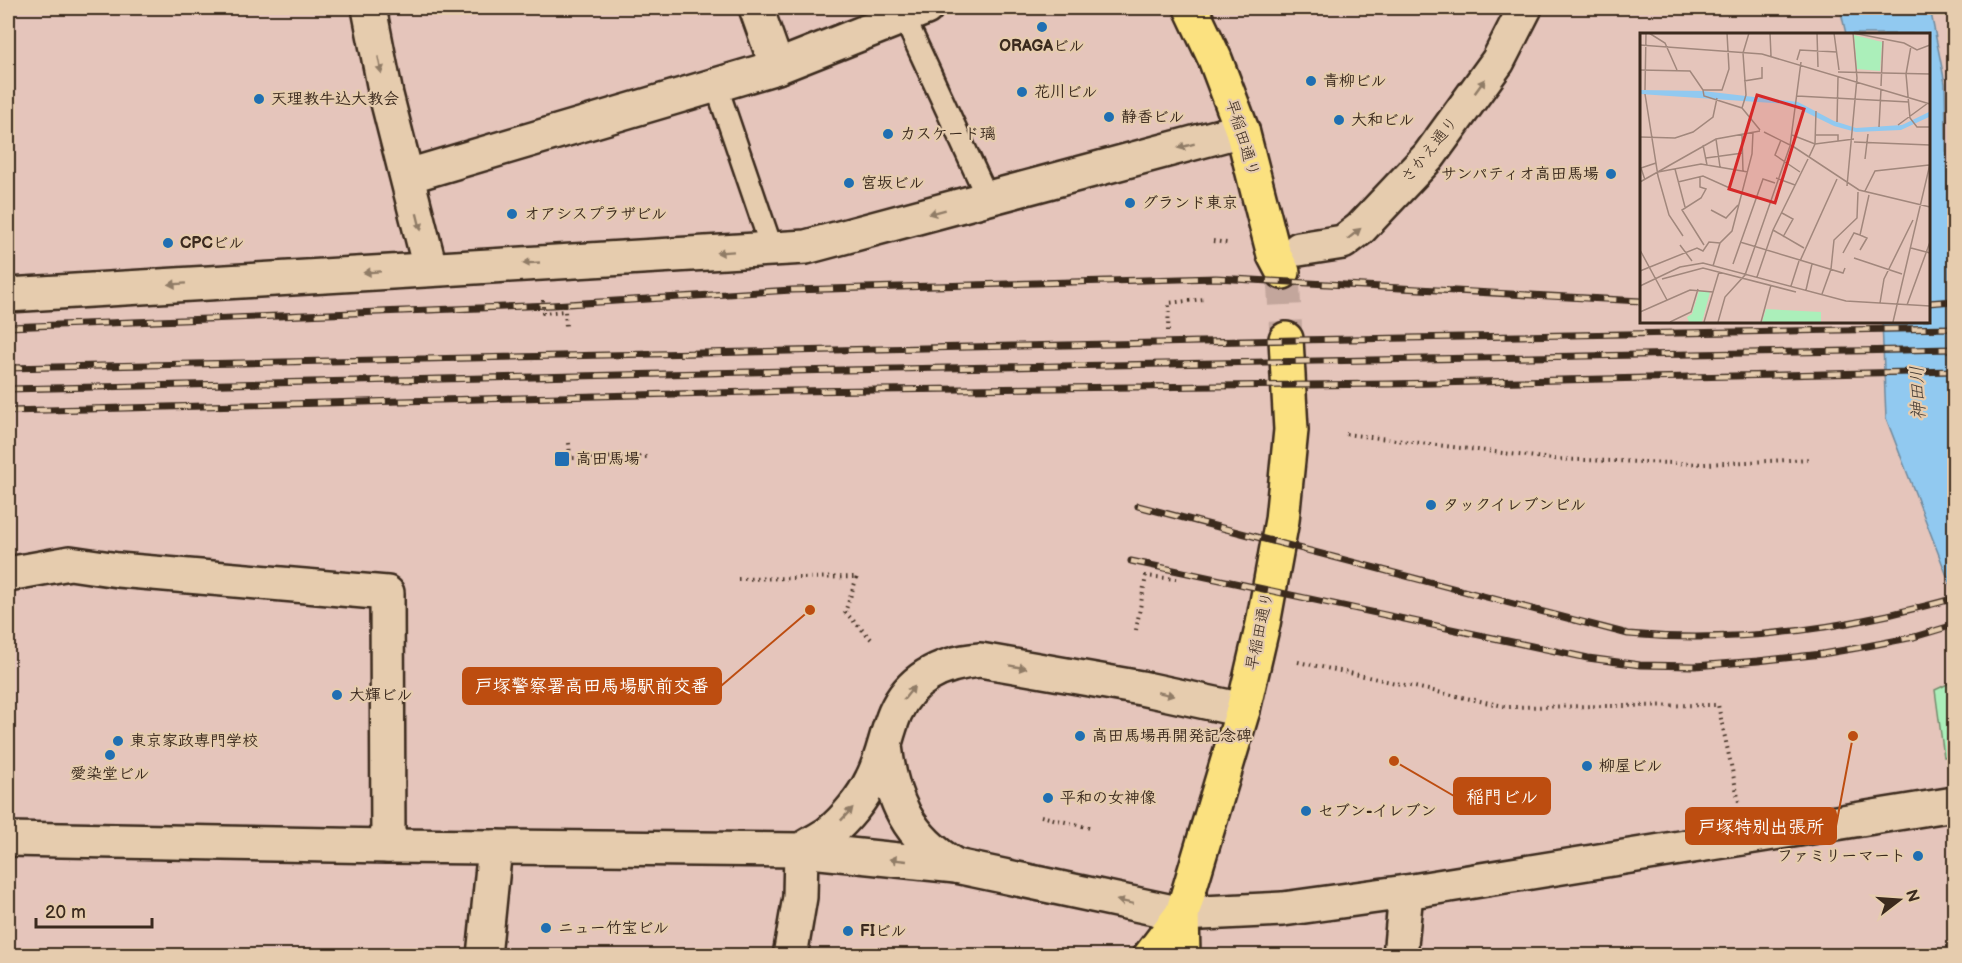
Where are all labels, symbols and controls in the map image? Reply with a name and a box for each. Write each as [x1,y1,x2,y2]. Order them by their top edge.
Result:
marker: ORAGAビル [1035,20,1049,34]
inset map [1640,33,1929,322]
place label: ORAGAビル [999,37,1085,56]
one-way arrow [376,56,385,75]
place label: 青柳ビル [1323,72,1387,91]
marker: 青柳ビル [1304,74,1318,88]
one-way arrow [1474,78,1486,94]
place label: 花川ビル [1034,83,1098,102]
marker: 花川ビル [1015,85,1029,99]
place label: 天理教牛込大教会 [271,90,399,109]
marker: 天理教牛込大教会 [252,92,266,106]
street label: 早稲田通り [1221,97,1263,179]
place label: 静香ビル [1121,108,1185,127]
marker: 静香ビル [1102,110,1116,124]
place label: 大和ビル [1351,111,1415,130]
marker: 大和ビル [1332,113,1346,127]
street label: さかえ通り [1397,113,1463,187]
place label: カスケード璃 [900,125,996,144]
marker: カスケード璃 [881,127,895,141]
one-way arrow [1177,142,1195,151]
place label: サンパティオ高田馬場 [1441,165,1599,184]
marker: サンパティオ高田馬場 [1604,167,1618,181]
place label: 宮坂ビル [861,174,925,193]
marker: 宮坂ビル [842,176,856,190]
place label: グランド東京 [1142,194,1238,213]
marker: グランド東京 [1123,196,1137,210]
place label: オアシスプラザビル [524,205,667,224]
marker: オアシスプラザビル [505,207,519,221]
one-way arrow [928,208,946,217]
one-way arrow [415,213,424,231]
one-way arrow [1346,227,1362,240]
place label: CPCビル [180,234,244,253]
marker: CPCビル [161,236,175,250]
one-way arrow [716,247,735,256]
one-way arrow [521,259,540,268]
one-way arrow [363,268,382,277]
one-way arrow [168,280,187,289]
water label: 神田川 [1907,366,1929,420]
marker: 高田馬場 [553,450,571,468]
place label: 高田馬場 [576,450,640,469]
place label: タックイレブンビル [1443,496,1586,515]
marker: タックイレブンビル [1424,498,1438,512]
street label: 早稲田通り [1242,590,1278,672]
one-way arrow [1009,663,1028,672]
callout: 戸塚警察署高田馬場駅前交番 [463,668,721,704]
text: 戸塚警察署高田馬場駅前交番 [475,676,709,697]
one-way arrow [902,685,915,701]
place label: 大輝ビル [349,686,413,705]
marker: 大輝ビル [330,688,344,702]
one-way arrow [1157,689,1175,699]
place label: 高田馬場再開発記念碑 [1092,727,1252,746]
marker: 高田馬場再開発記念碑 [1073,729,1087,743]
place label: 東京家政専門学校 [130,732,258,751]
marker: 東京家政専門学校 [111,734,125,748]
marker: 愛染堂ビル [103,748,117,762]
place label: 柳屋ビル [1599,757,1663,776]
marker: 柳屋ビル [1580,759,1594,773]
place label: 愛染堂ビル [70,765,150,784]
callout: 稲門ビル [1454,778,1550,814]
text: 稲門ビル [1466,787,1538,808]
place label: 平和の女神像 [1060,789,1156,808]
marker: 平和の女神像 [1041,791,1055,805]
place label: セブン-イレブン [1318,802,1437,821]
marker: セブン-イレブン [1299,804,1313,818]
one-way arrow [840,807,853,822]
callout: 戸塚特別出張所 [1686,808,1836,844]
text: 戸塚特別出張所 [1698,817,1824,838]
place label: ファミリーマート [1777,847,1906,866]
marker: ファミリーマート [1911,849,1925,863]
one-way arrow [888,855,907,865]
north arrow [1869,870,1929,930]
text: N [1901,888,1923,905]
scale bar [36,891,152,929]
one-way arrow [1115,897,1134,906]
text: 20 m [45,902,86,923]
place label: ニュー竹宝ビル [558,919,669,938]
marker: ニュー竹宝ビル [539,921,553,935]
place label: FIビル [860,922,907,941]
marker: FIビル [841,924,855,938]

